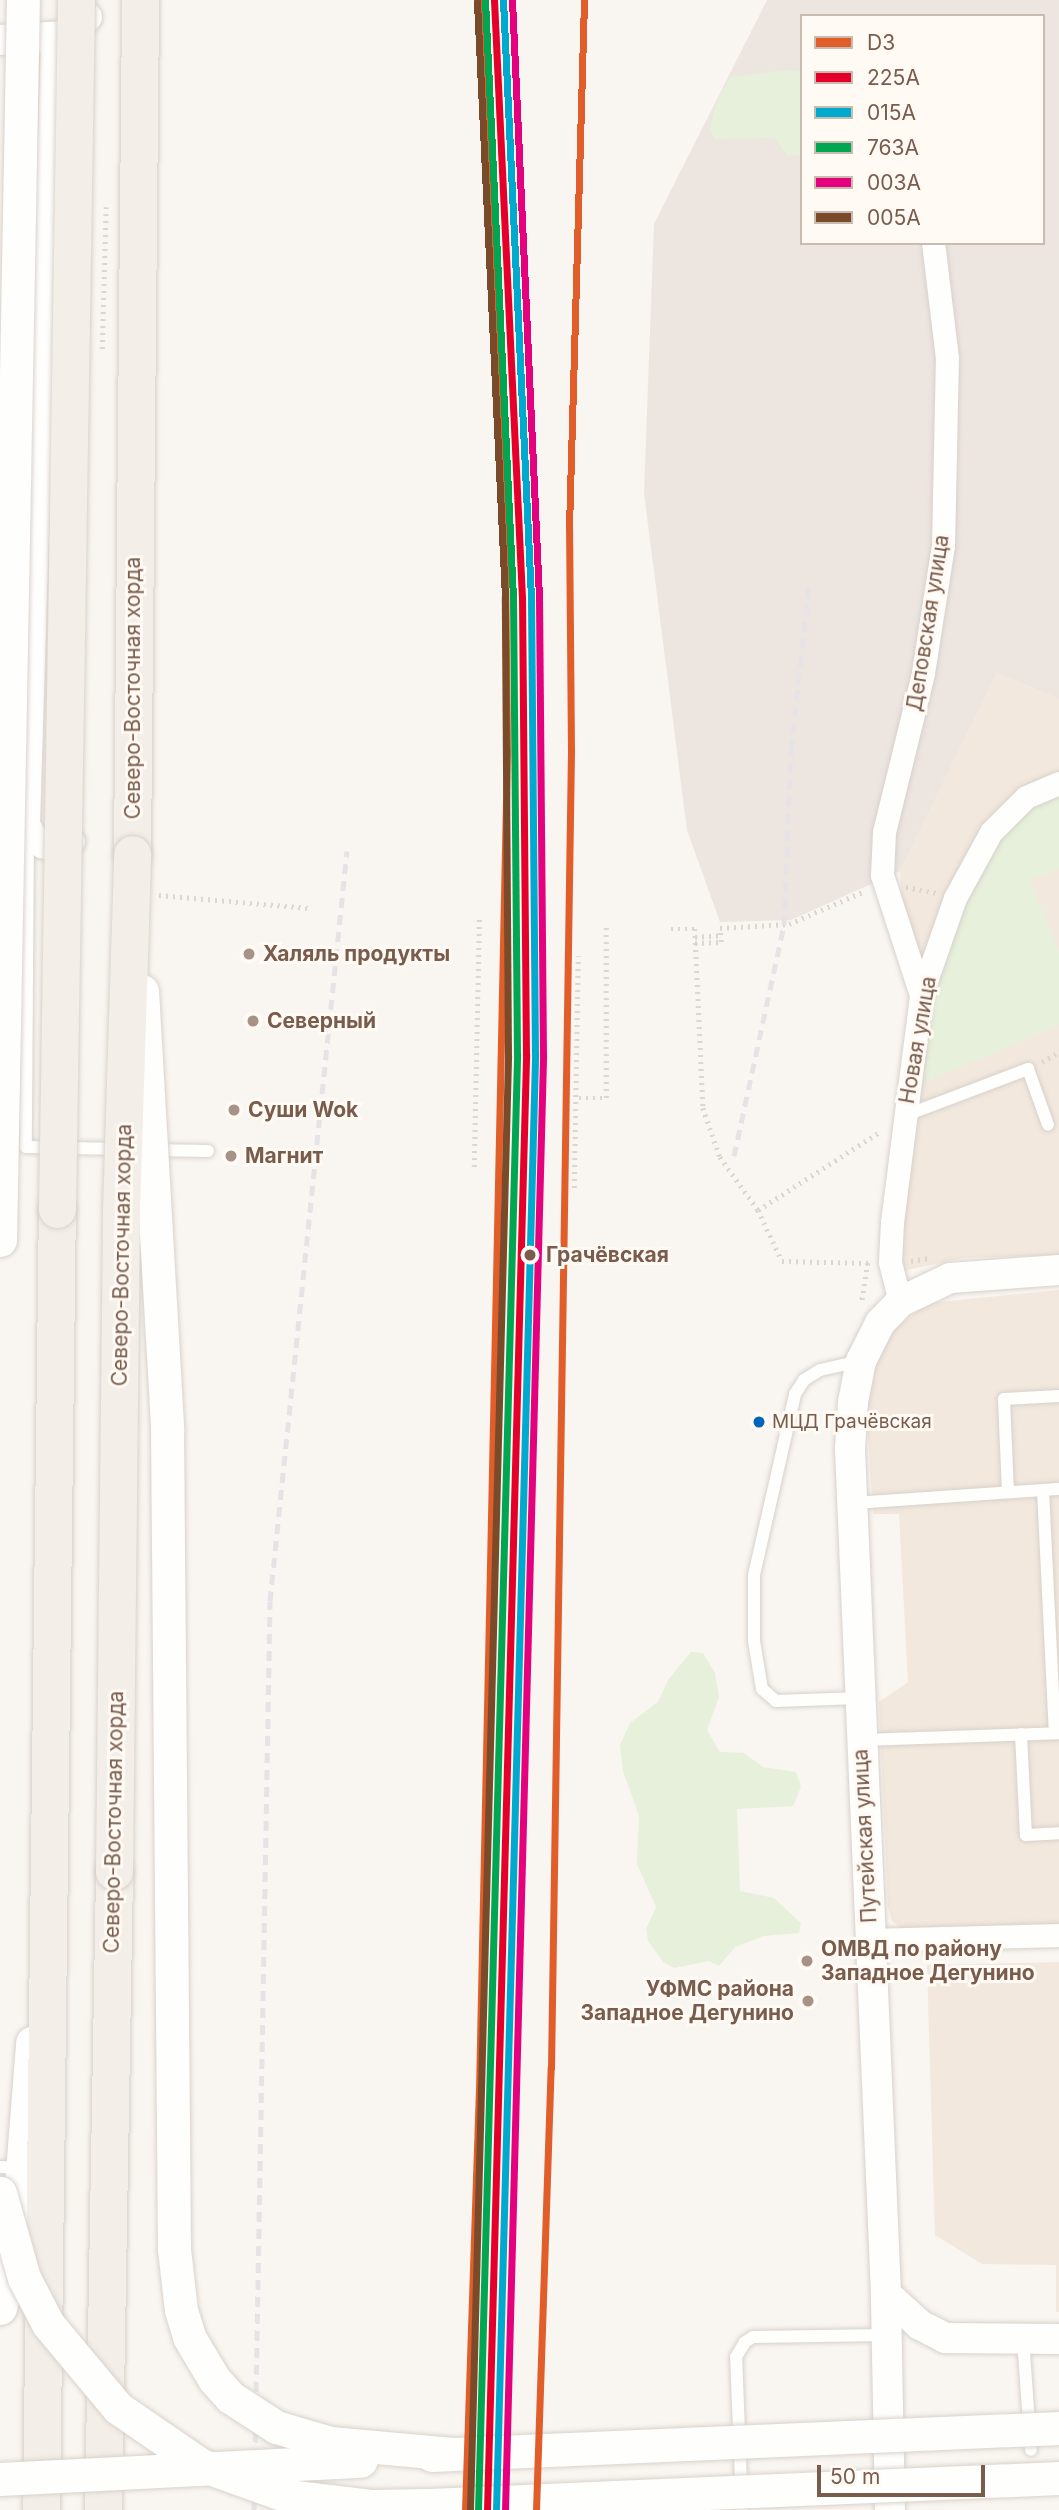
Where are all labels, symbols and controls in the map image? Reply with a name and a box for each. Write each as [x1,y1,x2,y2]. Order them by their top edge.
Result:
legend [800,14,1045,245]
text: D3 [867,30,895,55]
text: 225А [867,65,920,90]
text: 015А [867,100,916,125]
text: 763А [867,135,919,160]
text: 003А [867,170,921,195]
text: 005А [867,205,921,230]
street label: Деповская улица [902,533,954,713]
street label: Северо-Восточная хорда [120,557,146,819]
place label: Халяль продукты [263,941,450,967]
marker: Халяль продукты [241,946,257,962]
street label: Новая улица [894,974,942,1106]
place label: Северный [267,1008,376,1034]
marker: Северный [245,1013,261,1029]
place label: Суши Wok [248,1097,358,1123]
marker: Суши Wok [226,1102,242,1118]
street label: Северо-Восточная хорда [107,1123,137,1387]
place label: Магнит [245,1143,323,1169]
marker: Магнит [223,1148,239,1164]
place label: Грачёвская [546,1242,669,1268]
marker: Грачёвская [520,1245,540,1265]
place label: МЦД Грачёвская [772,1411,932,1433]
marker: МЦД Грачёвская [752,1415,766,1429]
street label: Северо-Восточная хорда [99,1690,129,1954]
street label: Путейская улица [848,1748,882,1924]
place label: ОМВД по району Западное Дегунино [821,1936,1035,1986]
marker: ОМВД по району Западное Дегунино [799,1953,815,1969]
place label: УФМС района Западное Дегунино [580,1976,794,2026]
marker: УФМС района Западное Дегунино [800,1993,816,2009]
scale bar [821,2450,989,2494]
text: 50 m [830,2464,880,2489]

